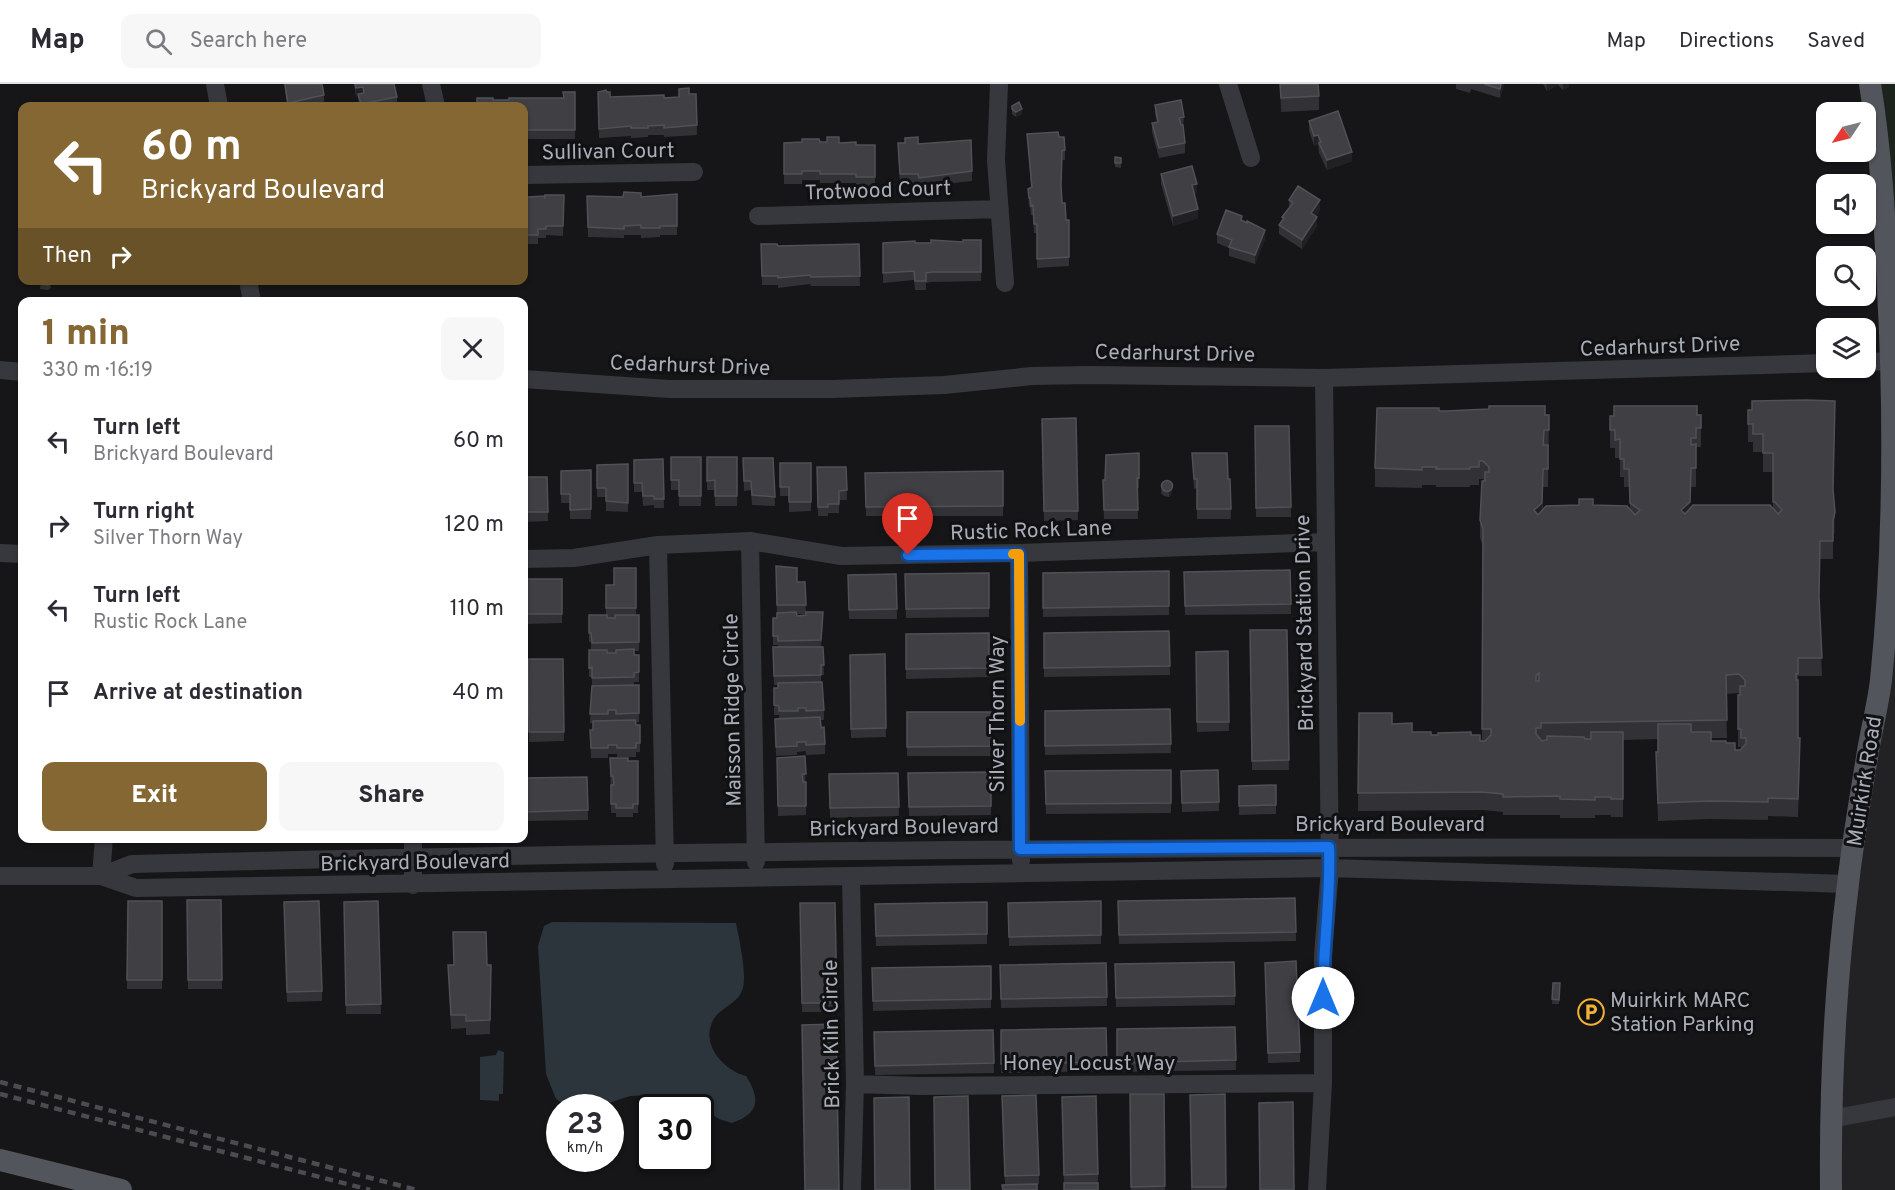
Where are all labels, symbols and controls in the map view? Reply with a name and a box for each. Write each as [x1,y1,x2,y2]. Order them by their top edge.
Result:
search box [121,14,541,68]
text: Map [30,23,85,59]
icon: search [142,25,175,58]
text: Search here [190,28,307,55]
text: Map [1606,28,1646,55]
text: Directions [1679,28,1774,55]
text: Saved [1807,28,1865,55]
north arrow [1816,102,1876,162]
map controls [1816,102,1876,378]
text: 60 m [141,122,242,175]
icon: left [42,126,120,204]
street label: Sullivan Court [541,138,675,167]
text: Brickyard Boulevard [141,174,385,208]
button: sound [1816,174,1876,234]
street label: Trotwood Court [804,175,952,208]
icon: right [104,240,137,273]
text: Then [42,243,92,270]
button: search [1816,246,1876,306]
text: 1 min [42,312,130,358]
button: close [441,317,504,380]
button: layers [1816,318,1876,378]
street label: Cedarhurst Drive [1579,331,1741,364]
street label: Cedarhurst Drive [1094,340,1255,369]
street label: Cedarhurst Drive [609,350,771,383]
text: 330 m · 16:19 [42,358,153,384]
text: Turn left [93,415,181,442]
icon: left [42,425,75,458]
text: 60 m [453,428,504,455]
text: Brickyard Boulevard [93,442,274,468]
pin [882,493,933,555]
text: Turn right [93,499,195,526]
icon: arrive [891,502,924,535]
icon: right [42,509,75,542]
text: 120 m [444,512,504,539]
street label: Brickyard Station Drive [1290,514,1321,732]
street label: Rustic Rock Lane [950,515,1112,548]
text: Silver Thorn Way [93,526,243,552]
text: Turn left [93,583,181,610]
icon: left [42,593,75,626]
text: 110 m [450,596,504,623]
text: Rustic Rock Lane [93,610,247,636]
street label: Maisson Ridge Circle [718,613,749,807]
street label: Silver Thorn Way [985,635,1012,793]
icon: arrive [42,677,75,710]
text: Arrive at destination [93,680,303,707]
text: 40 m [452,680,504,707]
street label: Muirkirk Road [1842,714,1889,848]
button: Exit [42,762,267,831]
button: Share [279,762,504,831]
street label: Brickyard Boulevard [1295,812,1485,839]
street label: Brickyard Boulevard [809,813,999,844]
street label: Brickyard Boulevard [320,848,510,879]
street label: Brick Kiln Circle [818,959,847,1109]
position arrow [1291,966,1355,1030]
place label: Muirkirk MARC Station Parking [1610,988,1755,1039]
parking icon: Muirkirk MARC Station Parking [1576,997,1606,1027]
street label: Honey Locust Way [1003,1051,1175,1078]
speed limit sign: 30 [636,1094,714,1172]
text: 23 [567,1107,603,1144]
text: km/h [567,1139,603,1158]

